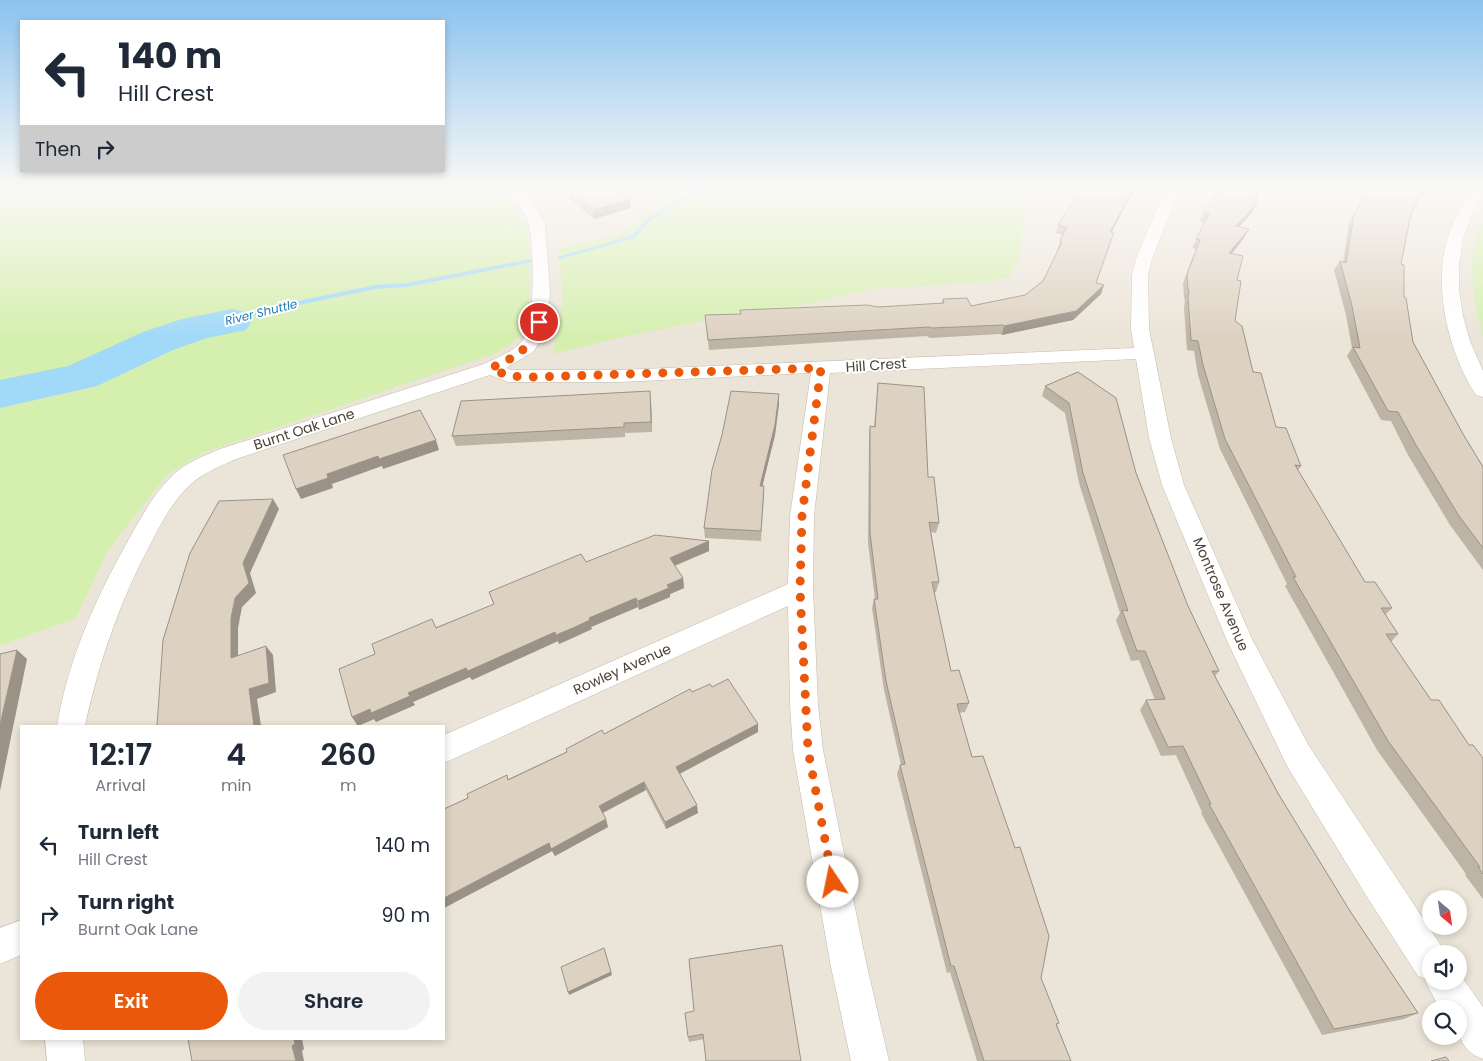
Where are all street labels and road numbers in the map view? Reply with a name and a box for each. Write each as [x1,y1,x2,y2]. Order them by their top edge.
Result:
street label: Hill Crest [845,353,907,377]
street label: Burnt Oak Lane [251,403,357,455]
street label: Montrose Avenue [1188,534,1254,654]
street label: Rowley Avenue [570,638,674,700]

